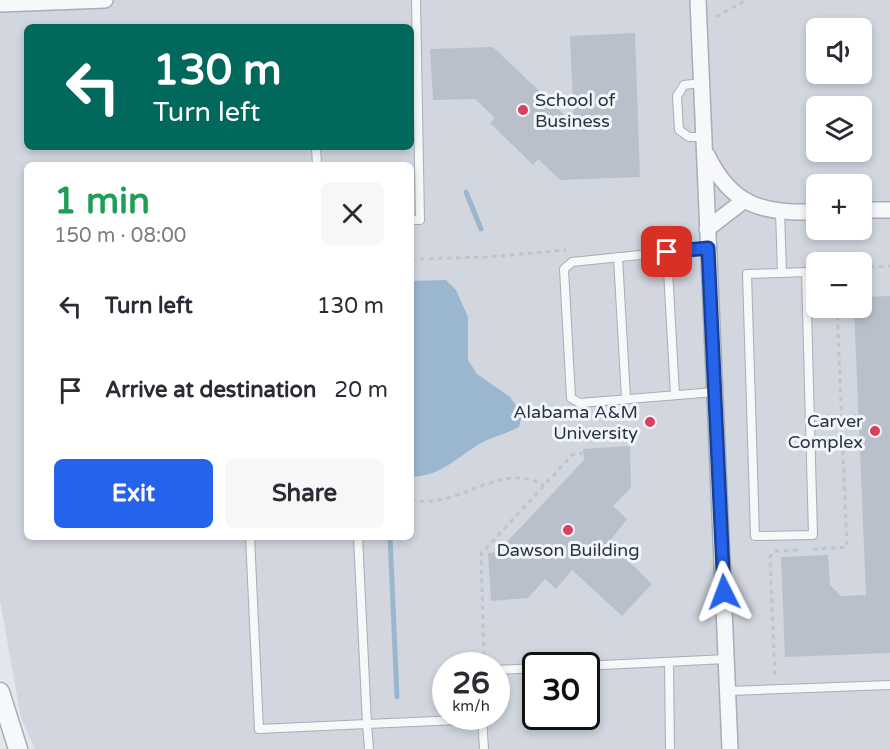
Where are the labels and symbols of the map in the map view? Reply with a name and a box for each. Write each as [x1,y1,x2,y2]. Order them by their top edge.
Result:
place label: School of Business [535,89,616,132]
marker: School of Business [516,103,530,117]
pin [641,226,692,277]
place label: Alabama A&M University [513,401,638,444]
place label: Carver Complex [788,410,863,453]
marker: Alabama A&M University [643,415,657,429]
marker: Carver Complex [868,424,882,438]
marker: Dawson Building [561,523,575,537]
place label: Dawson Building [496,539,640,561]
position arrow [692,560,756,624]
speed limit sign: 30 [522,652,600,730]

